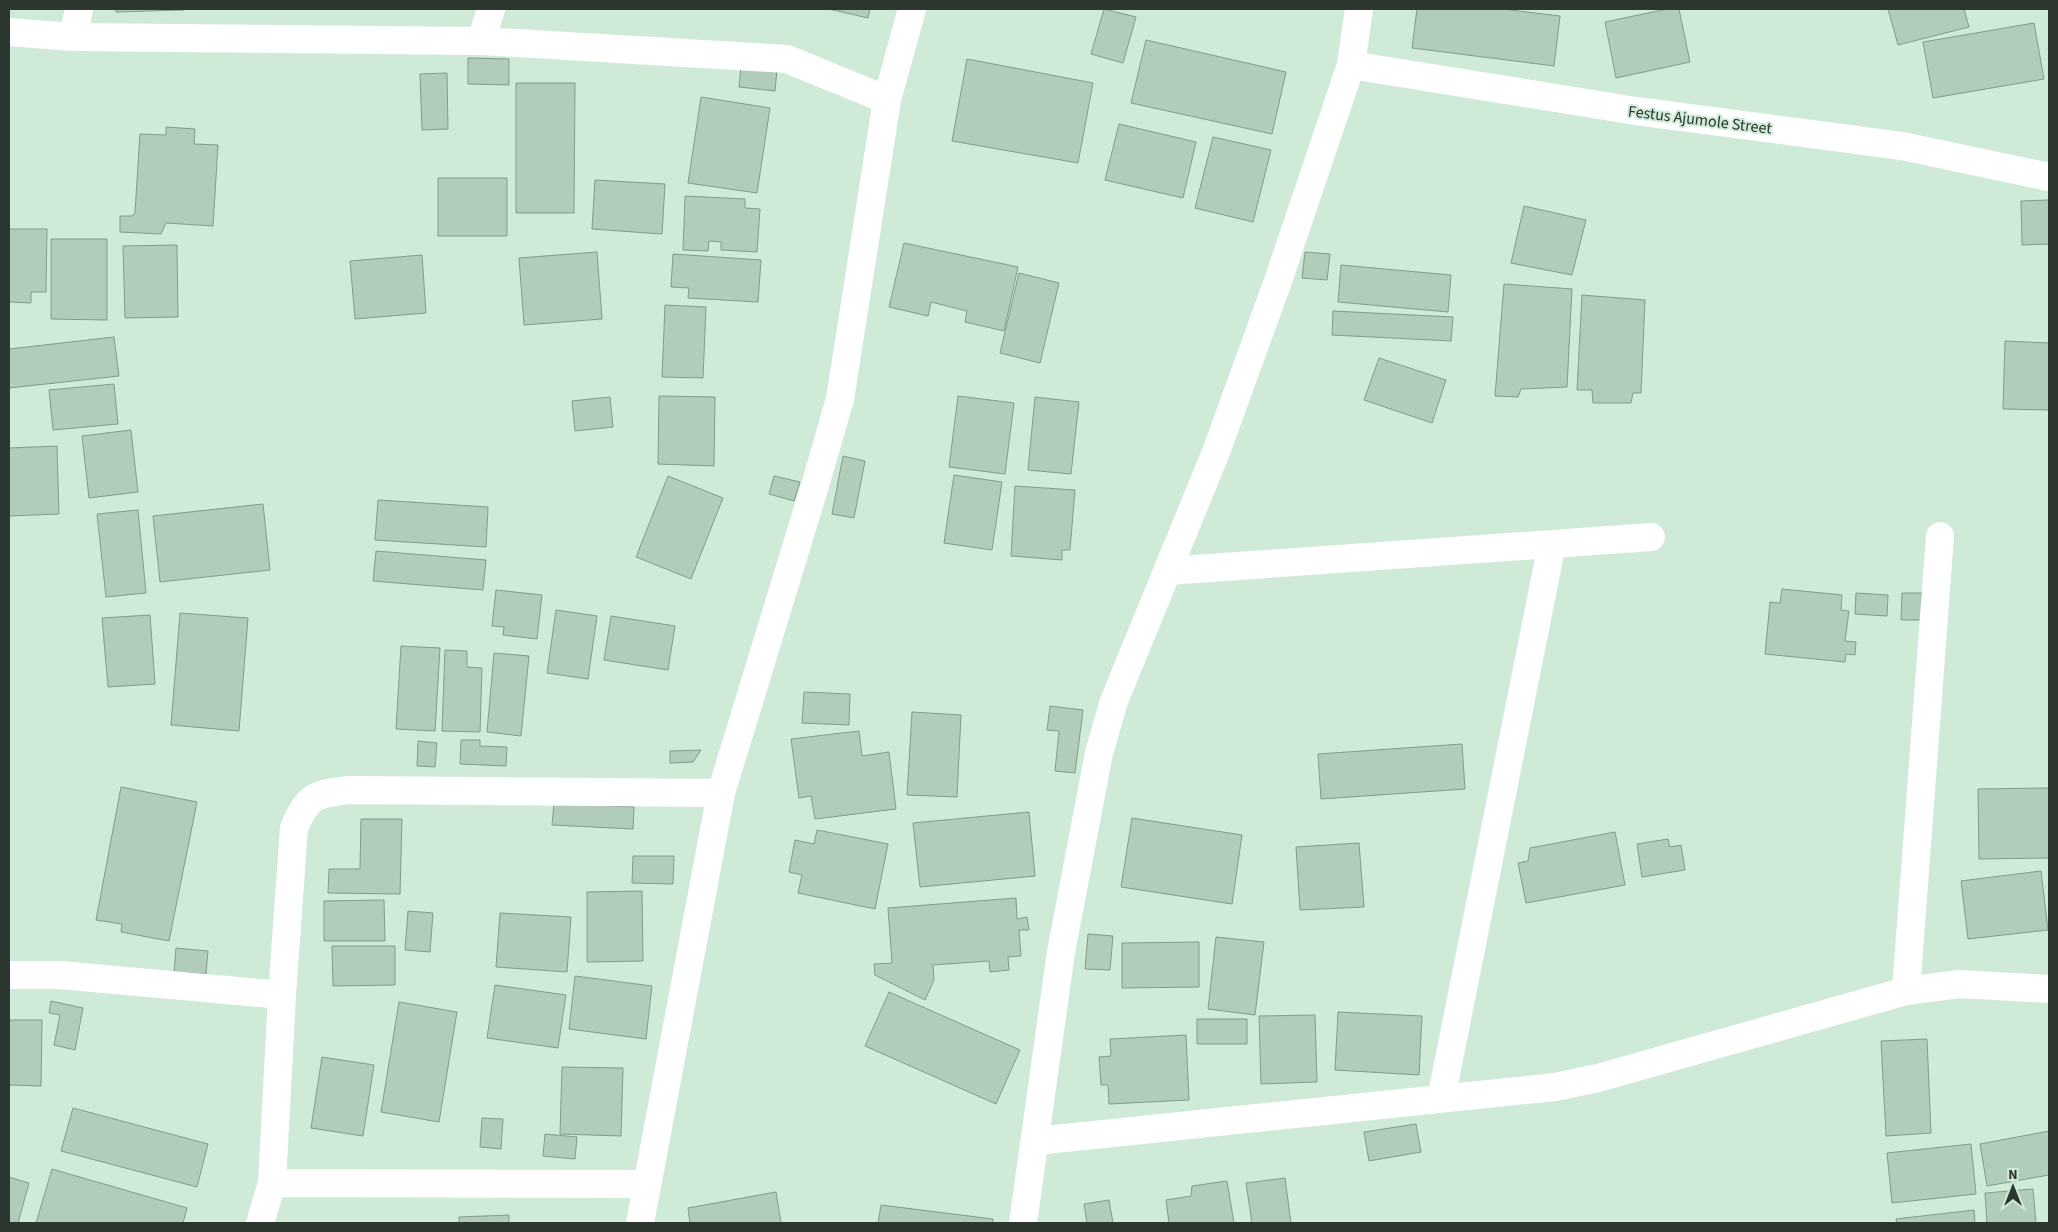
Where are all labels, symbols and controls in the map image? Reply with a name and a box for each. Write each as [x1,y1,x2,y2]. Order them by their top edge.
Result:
street label: Festus Ajumole Street [1627,100,1774,140]
north arrow [1988,1162,2038,1212]
text: N [2008,1165,2018,1185]

